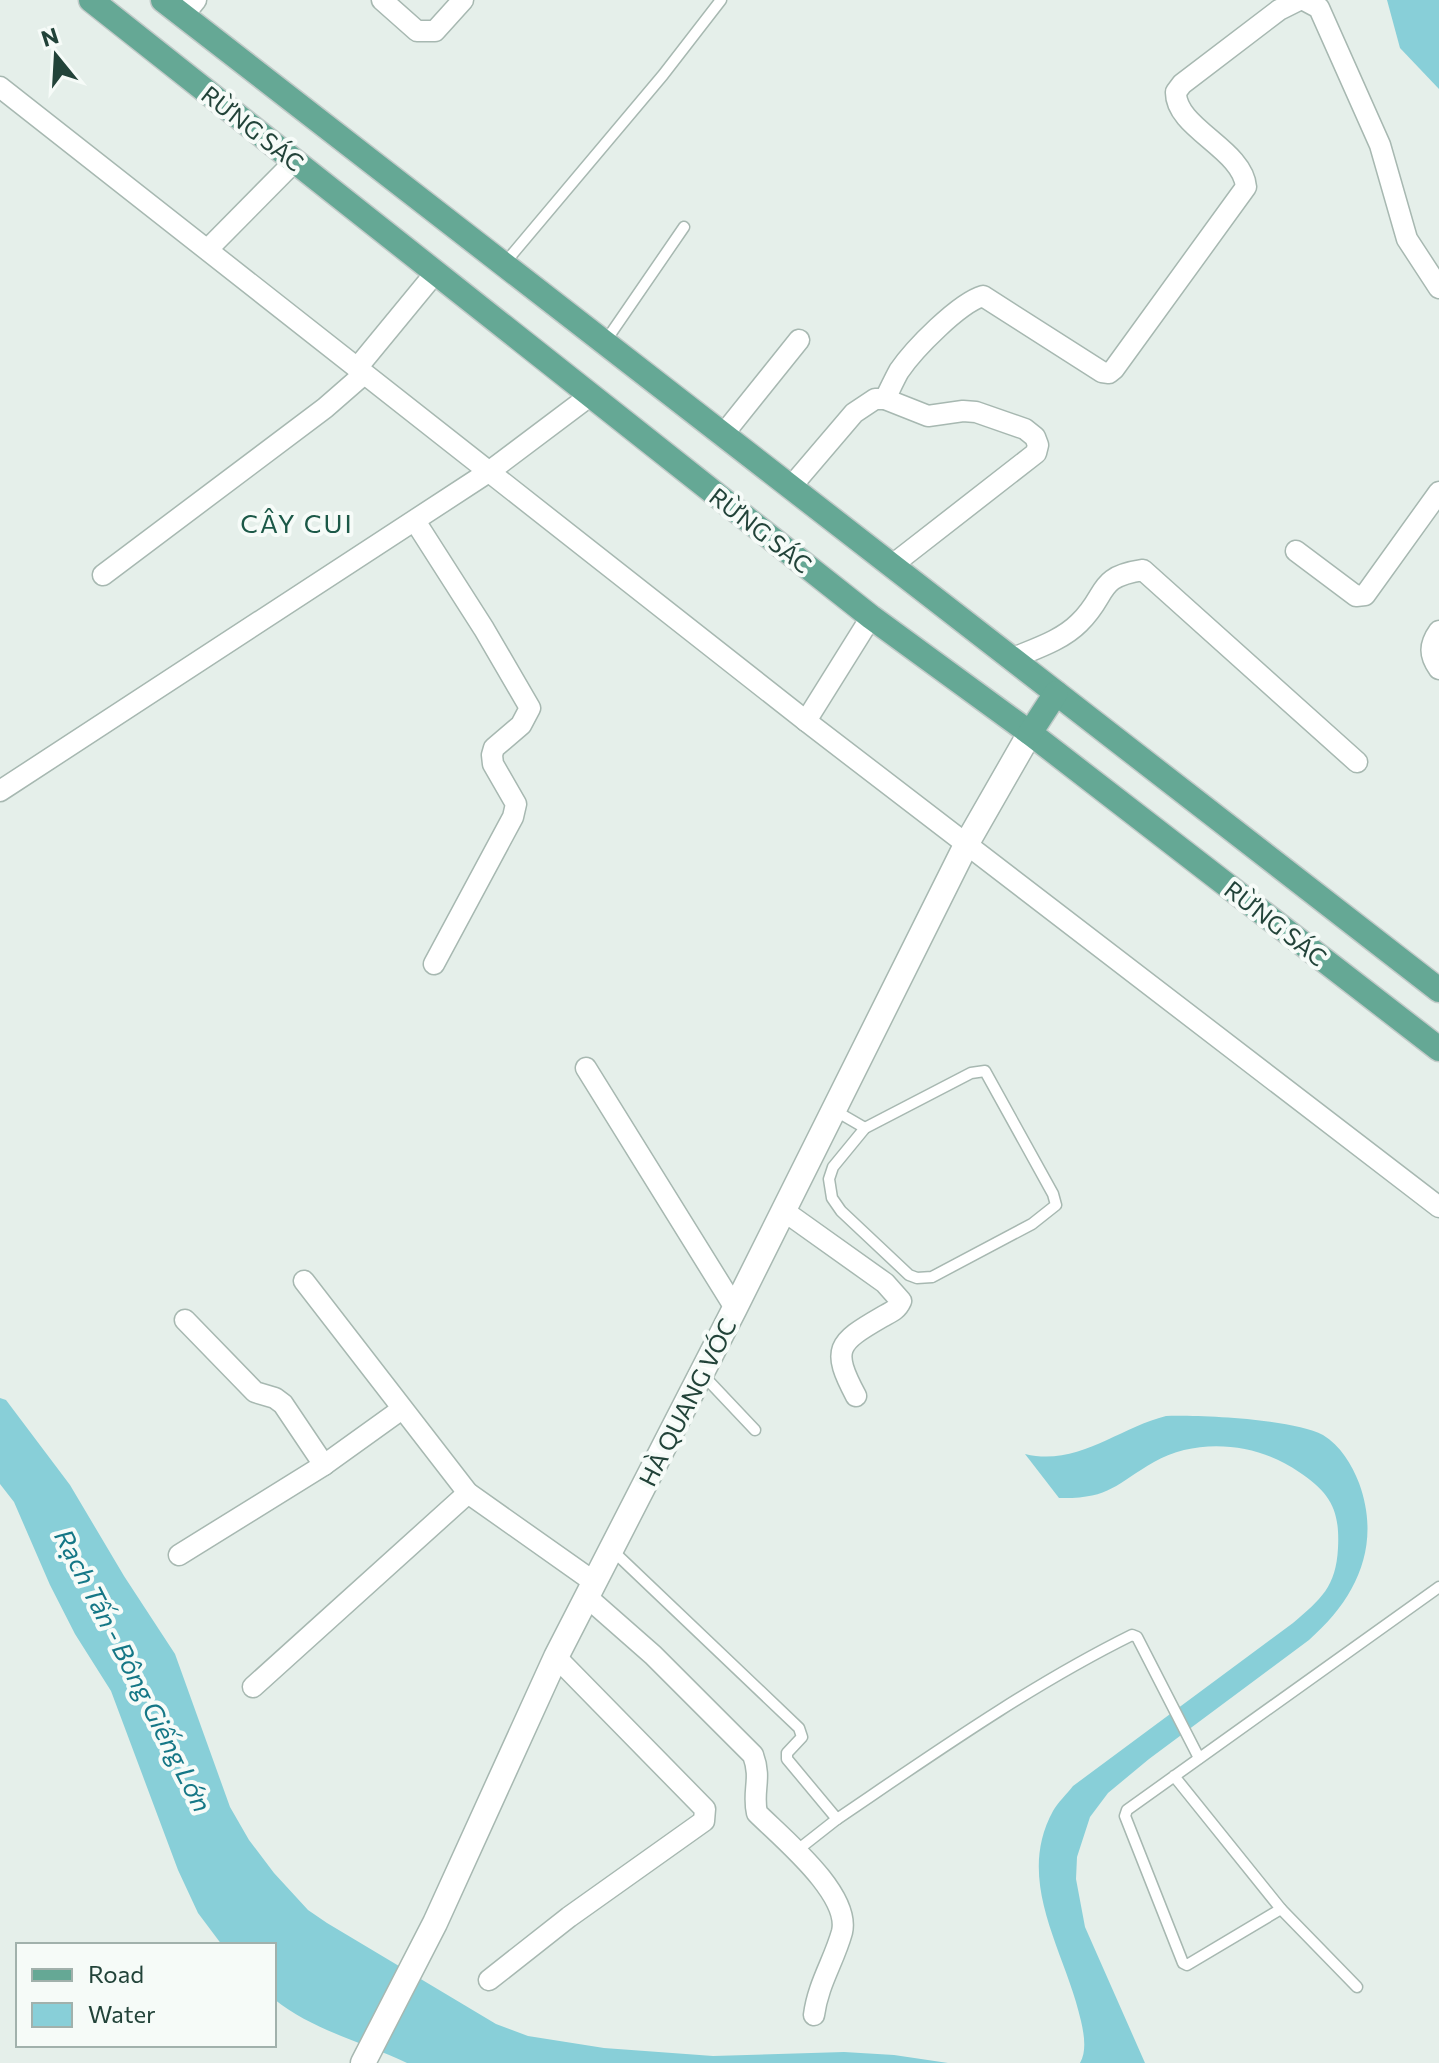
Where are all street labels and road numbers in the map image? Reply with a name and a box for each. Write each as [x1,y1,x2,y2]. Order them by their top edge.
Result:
street label: RỪNG SÁC [196,79,310,177]
street label: RỪNG SÁC [704,481,818,579]
street label: RỪNG SÁC [1219,874,1333,972]
street label: HÀ QUANG VÓC [632,1313,742,1491]

